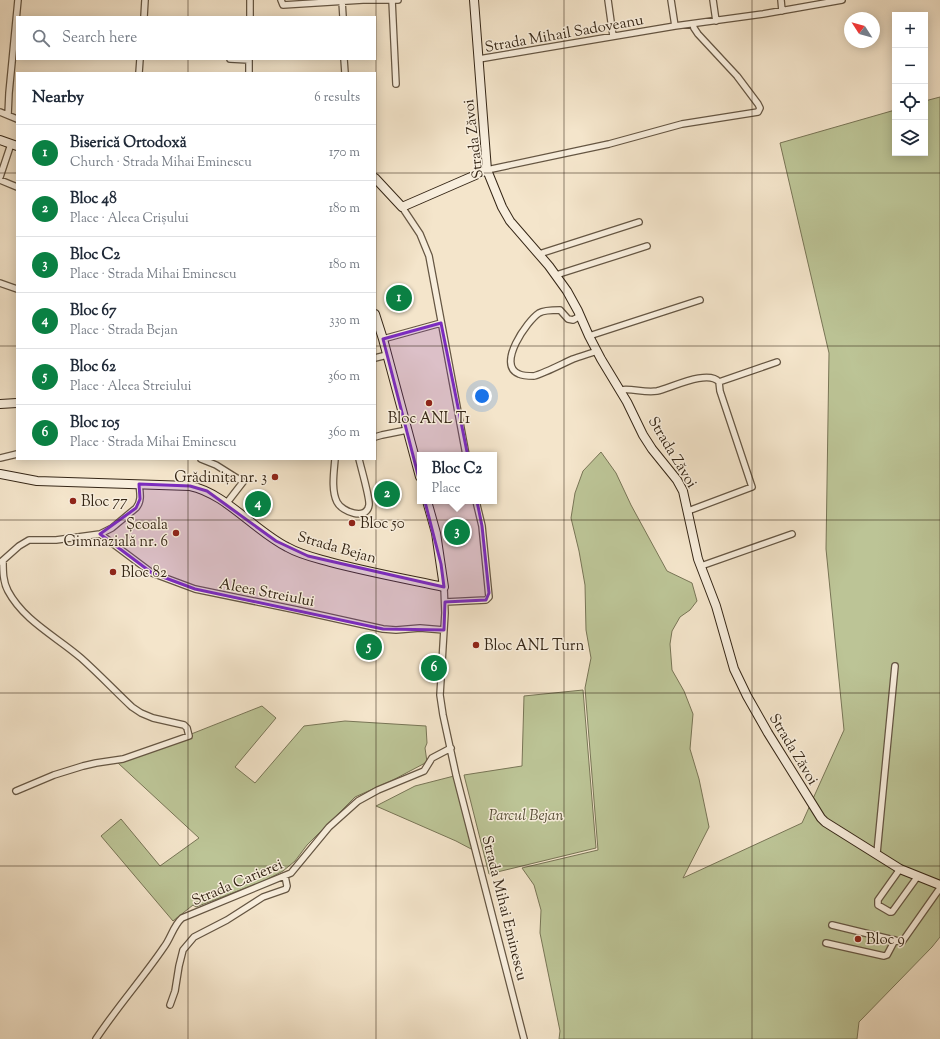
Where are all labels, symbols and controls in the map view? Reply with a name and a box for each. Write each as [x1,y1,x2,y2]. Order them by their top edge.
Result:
street label: Strada Mihail Sadoveanu [483,10,646,59]
north arrow [844,12,880,48]
map controls [892,12,928,156]
button: + [892,12,928,48]
search box [16,16,376,60]
icon: search [30,27,52,49]
text: Search here [62,28,137,49]
button: − [892,48,928,84]
button: locate [892,84,928,120]
text: Nearby [32,86,84,110]
text: 6 results [314,89,360,107]
street label: Strada Zăvoi [459,98,490,180]
button: layers [892,120,928,156]
text: Biserică Ortodoxă [70,133,187,154]
text: 1 [43,144,47,162]
text: 170 m [329,144,360,162]
text: Church · Strada Mihai Eminescu [70,154,252,172]
text: Bloc 48 [70,189,117,210]
text: 2 [42,200,48,218]
text: 180 m [329,200,360,218]
text: Place · Aleea Crișului [70,210,189,228]
text: Bloc C2 [70,245,120,266]
text: 3 [42,256,48,274]
text: 180 m [329,256,360,274]
text: Place · Strada Mihai Eminescu [70,266,237,284]
pin: 1 [386,283,412,313]
text: Bloc 67 [70,301,117,322]
text: 4 [42,312,48,330]
text: 330 m [329,312,360,330]
text: Place · Strada Bejan [70,322,178,340]
text: Bloc 62 [70,357,116,378]
text: 5 [43,368,47,386]
text: 360 m [328,368,360,386]
text: Place · Aleea Streiului [70,378,191,396]
your location [472,386,492,406]
marker: Bloc ANL T1 [424,398,434,408]
place label: Bloc ANL T1 [388,409,470,430]
text: Bloc 105 [70,413,120,434]
street label: Strada Zăvoi [642,413,701,492]
text: 6 [42,424,48,442]
text: 360 m [328,424,360,442]
text: Place · Strada Mihai Eminescu [70,434,237,452]
popup [417,452,497,504]
text: Bloc C2 [432,459,482,480]
place label: Grădinița nr. 3 [174,468,267,489]
marker: Grădinița nr. 3 [270,472,280,482]
pin: 2 [374,479,400,509]
text: Place [432,480,461,498]
pin: 4 [245,489,271,519]
place label: Bloc 77 [81,492,128,513]
marker: Bloc 77 [68,496,78,506]
place label: Bloc 50 [360,514,405,535]
place label: Școala Gimnazială nr. 6 [64,515,168,553]
pin: 3 [444,517,470,547]
marker: Bloc 50 [347,518,357,528]
street label: Strada Bejan [295,527,379,570]
marker: Școala Gimnazială nr. 6 [171,528,181,538]
place label: Bloc 82 [121,563,167,584]
marker: Bloc 82 [108,567,118,577]
street label: Aleea Streiului [217,574,316,613]
pin: 5 [356,632,382,662]
place label: Bloc ANL Turn [484,636,584,657]
marker: Bloc ANL Turn [471,640,481,650]
pin: 6 [421,653,447,683]
street label: Strada Zăvoi [763,710,822,789]
park label: Parcul Bejan [489,806,563,827]
street label: Strada Mihai Eminescu [475,834,532,984]
street label: Strada Carierei [189,855,286,912]
place label: Bloc 9 [866,930,905,951]
marker: Bloc 9 [853,934,863,944]

